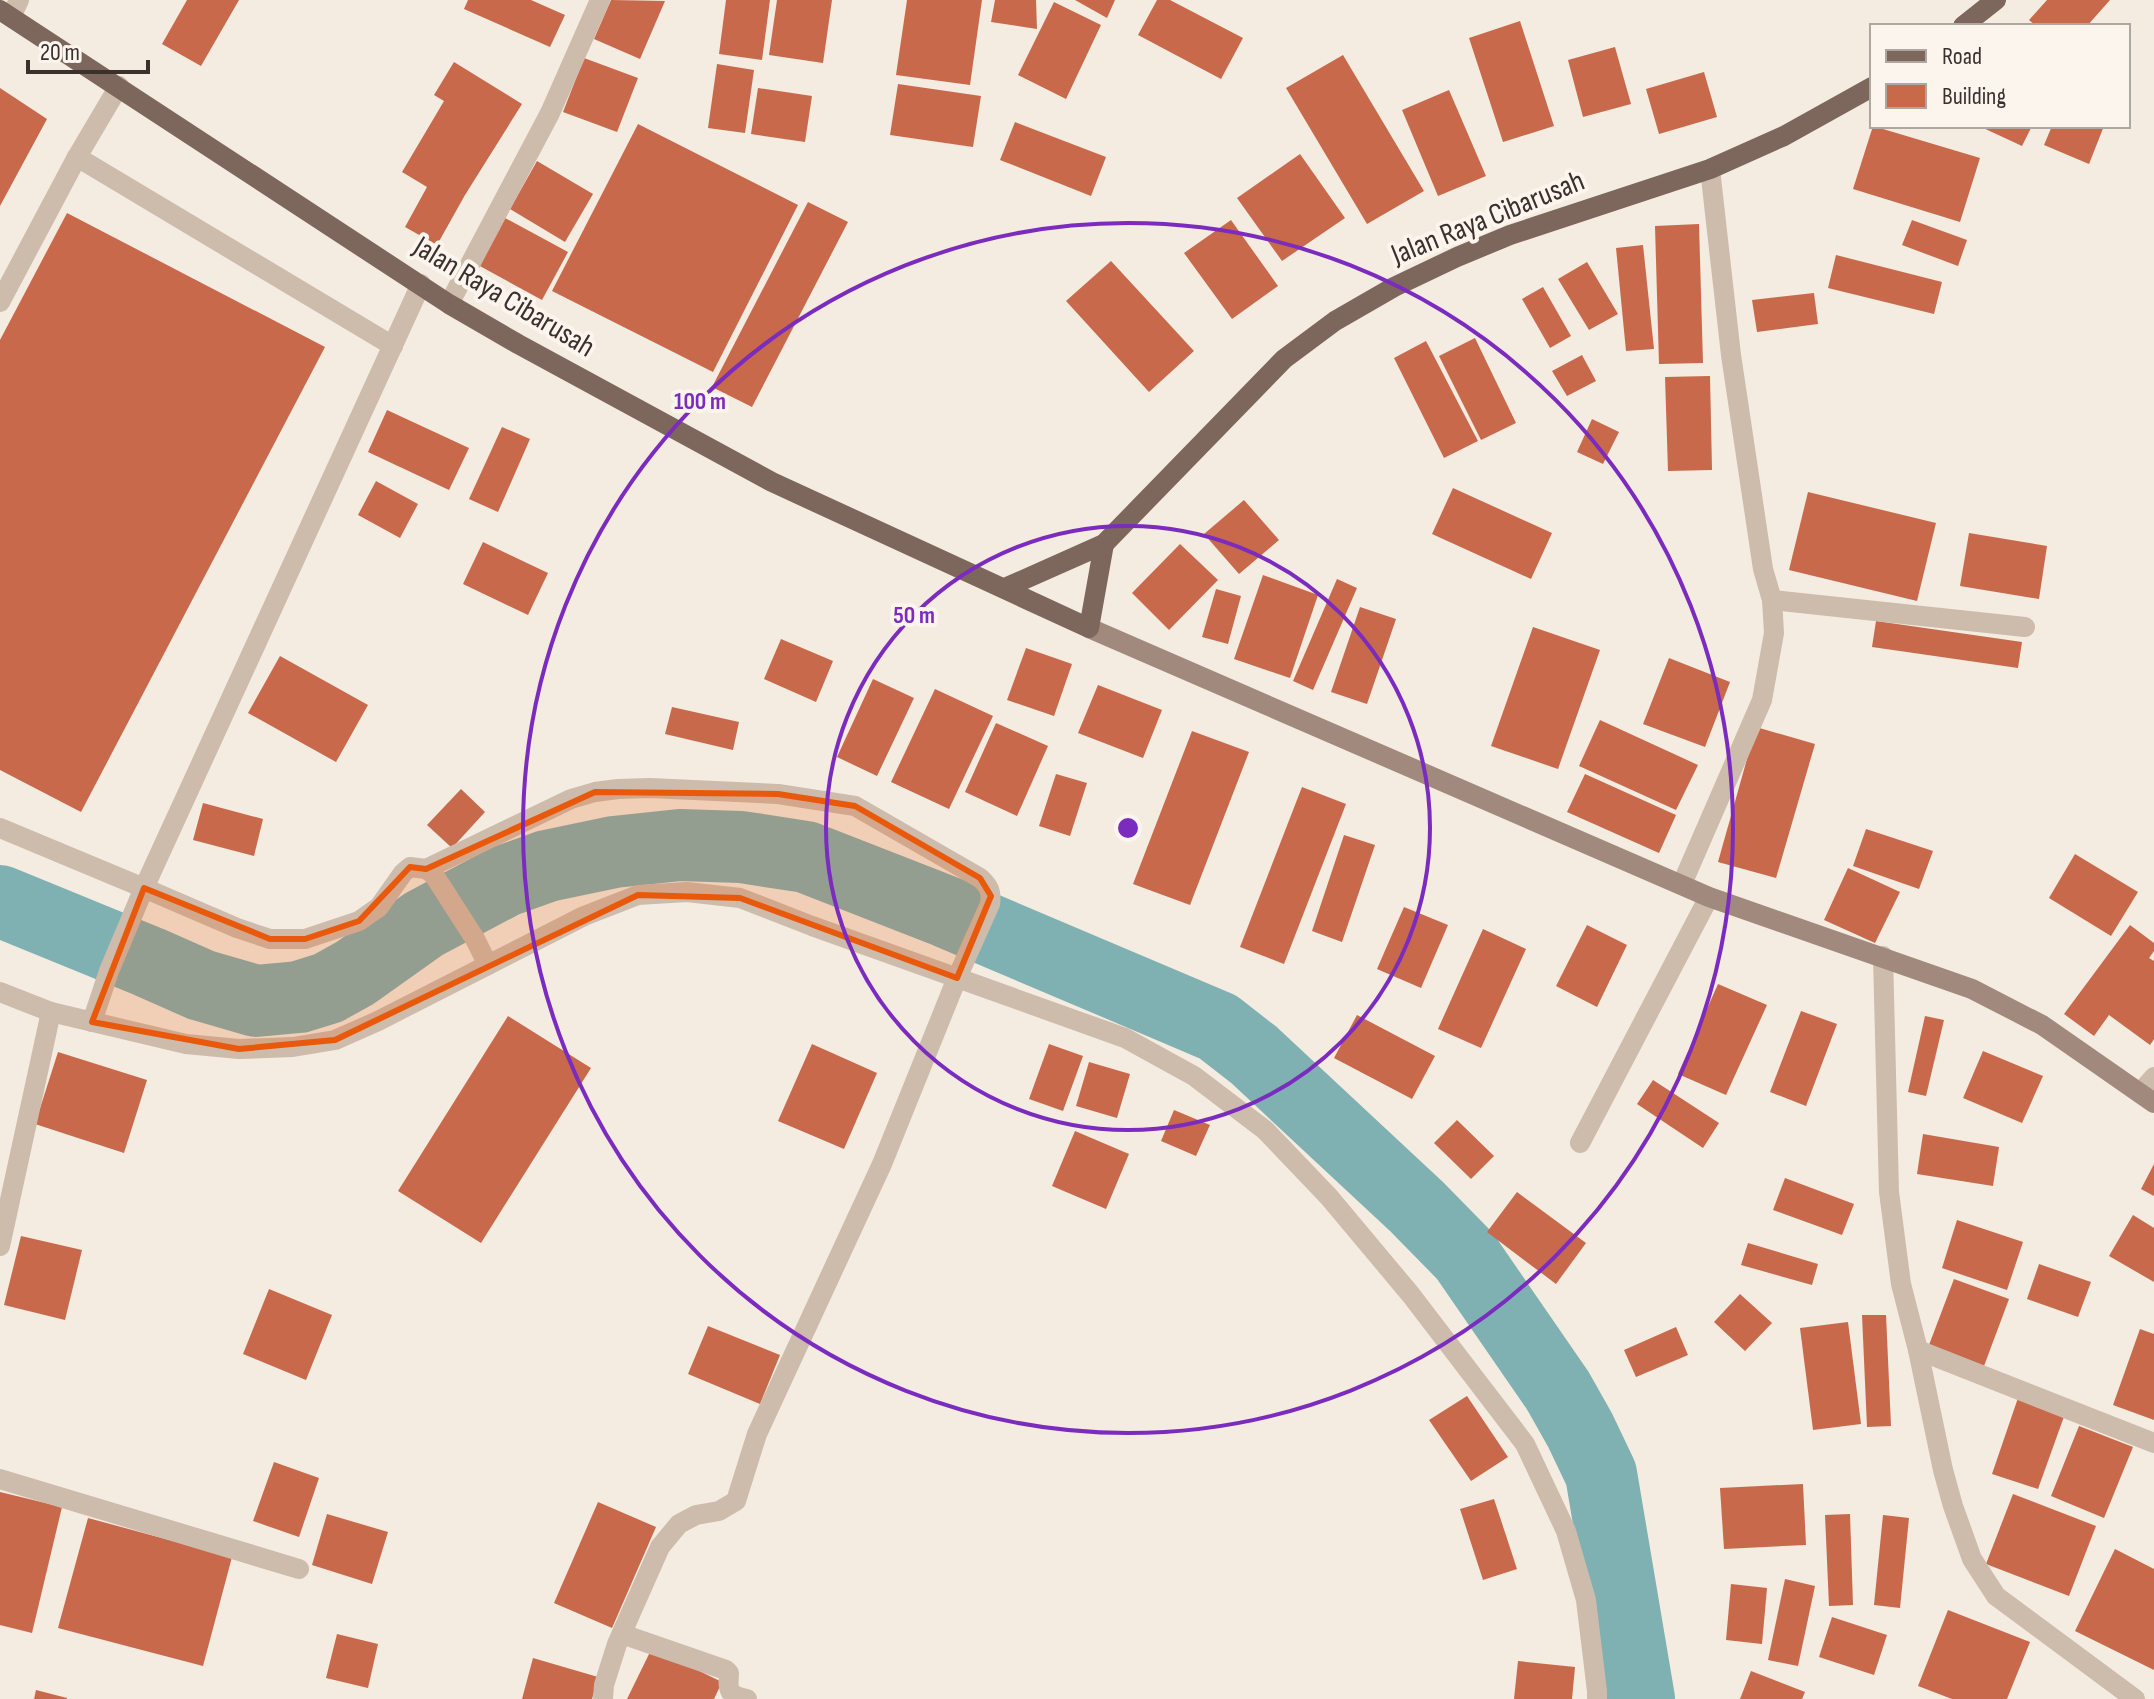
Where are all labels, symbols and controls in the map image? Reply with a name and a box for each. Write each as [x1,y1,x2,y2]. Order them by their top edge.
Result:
scale bar [28,24,148,74]
legend [1870,24,2130,128]
text: 20 m [40,38,80,67]
text: Road [1942,42,1982,71]
text: Building [1942,82,2006,111]
street label: Jalan Raya Cibarusah [1385,163,1590,273]
street label: Jalan Raya Cibarusah [406,228,601,365]
text: 100 m [674,387,726,416]
text: 50 m [893,601,935,630]
centre of rings [1114,814,1142,842]

